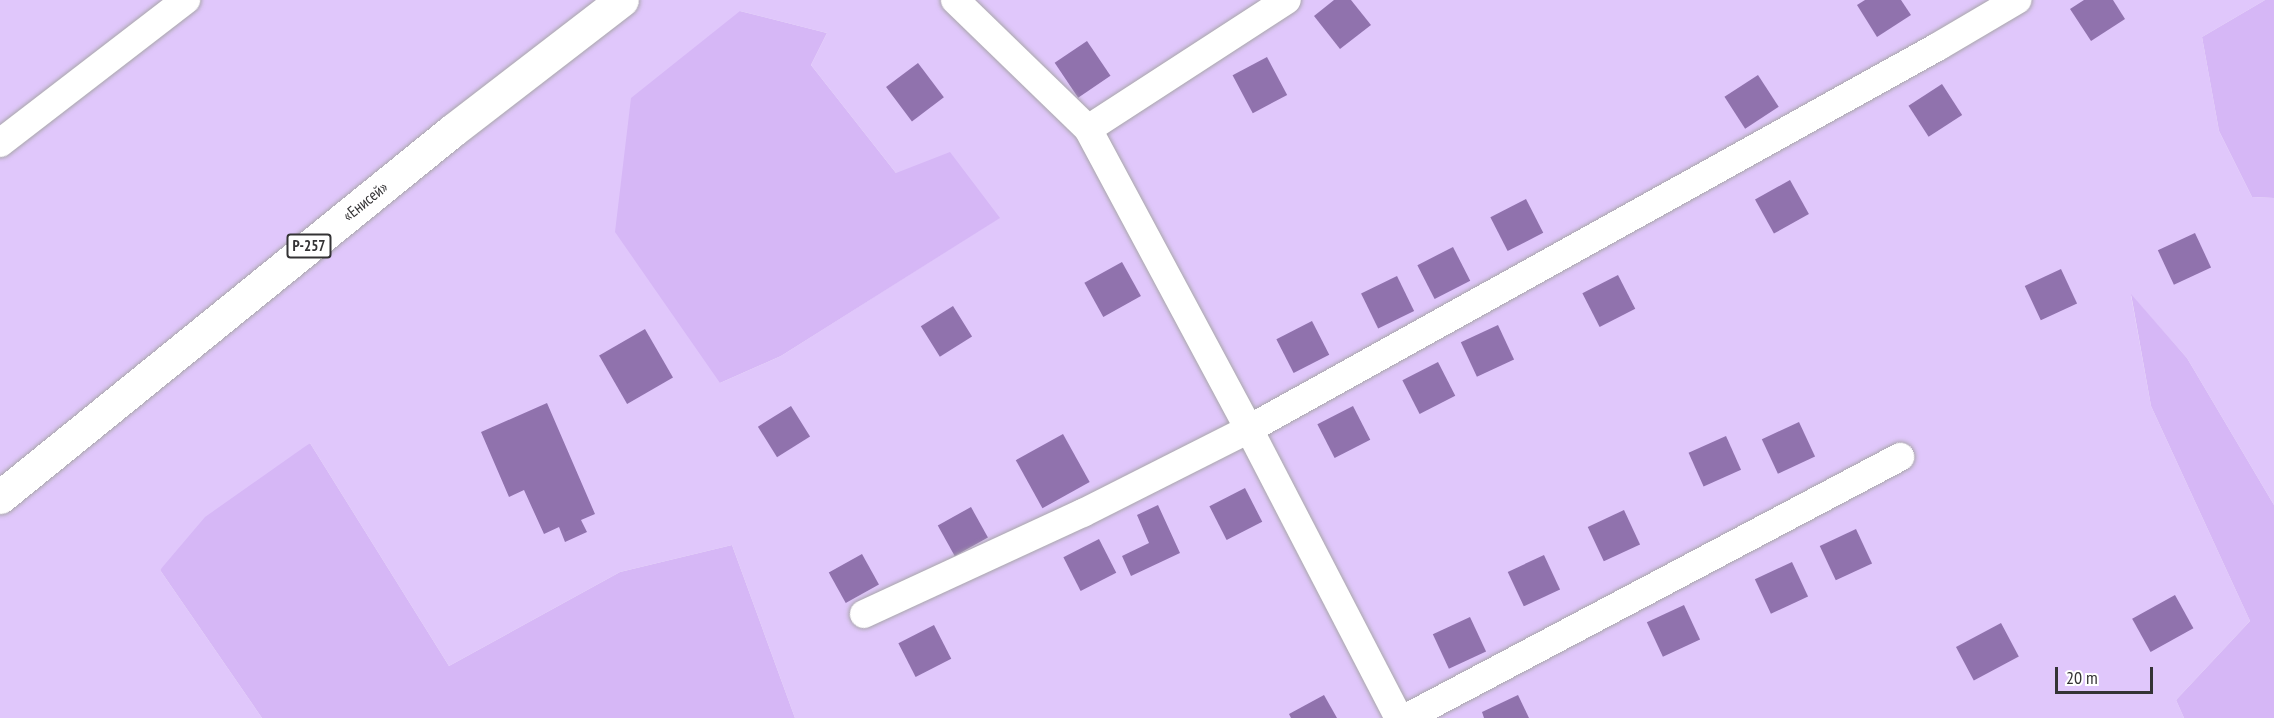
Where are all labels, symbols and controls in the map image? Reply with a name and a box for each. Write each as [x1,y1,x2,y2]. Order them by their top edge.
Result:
street label: «Енисей» [339,177,391,225]
road number: Р-257 [286,234,332,258]
scale bar [2058,655,2156,693]
text: 20 m [2066,666,2098,689]

